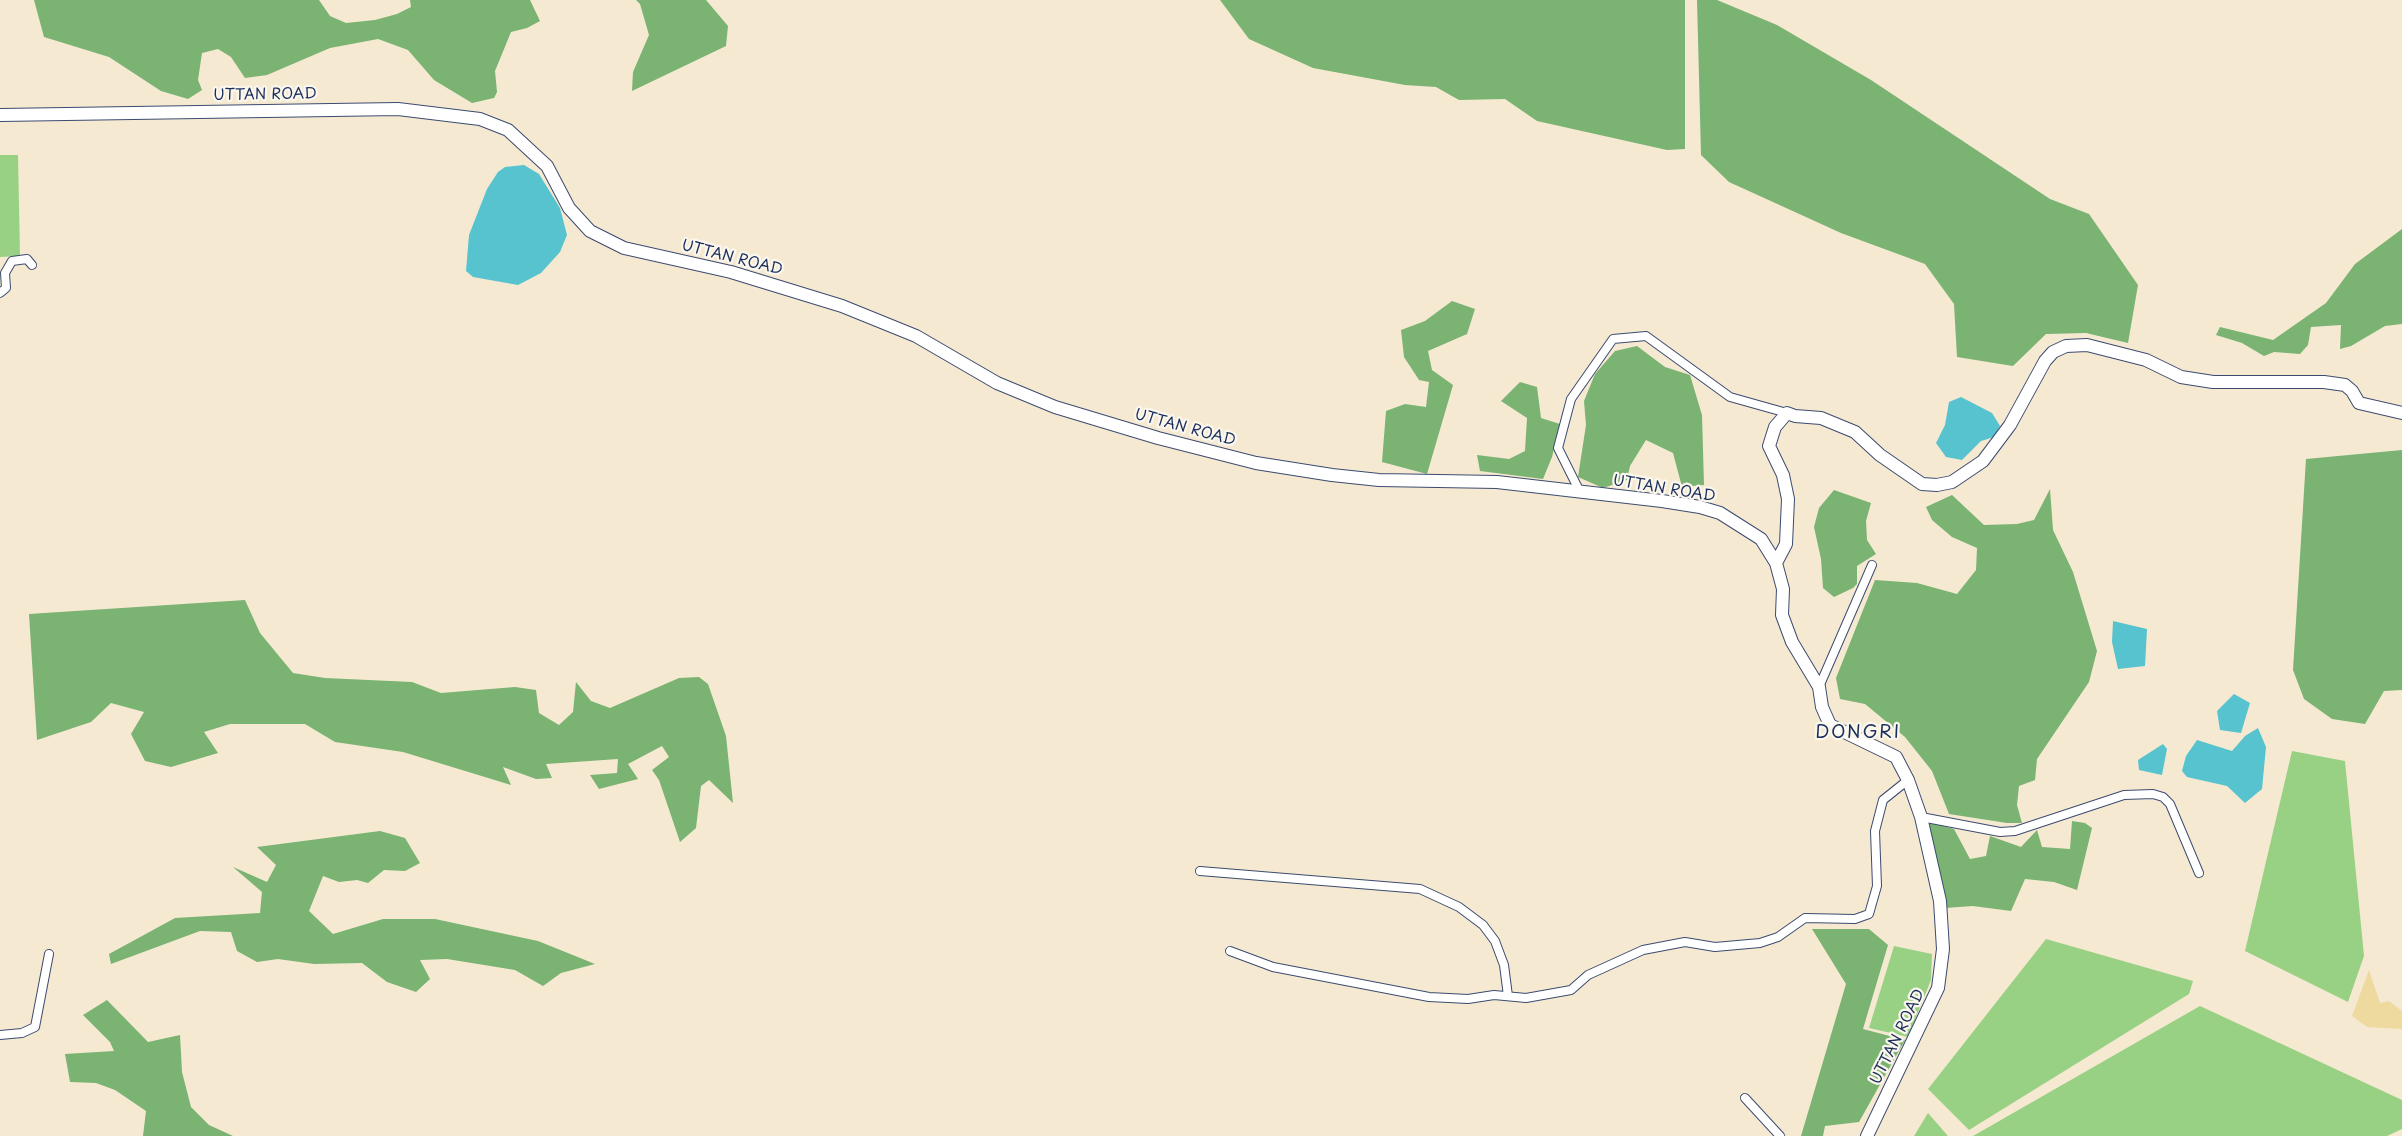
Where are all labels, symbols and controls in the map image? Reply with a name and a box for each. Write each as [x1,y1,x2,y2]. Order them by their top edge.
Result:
street label: UTTAN ROAD [213,85,317,105]
street label: UTTAN ROAD [680,237,784,279]
street label: UTTAN ROAD [1133,406,1237,450]
street label: UTTAN ROAD [1611,472,1717,506]
district label: DONGRI [1815,722,1901,744]
street label: UTTAN ROAD [1867,986,1929,1088]

